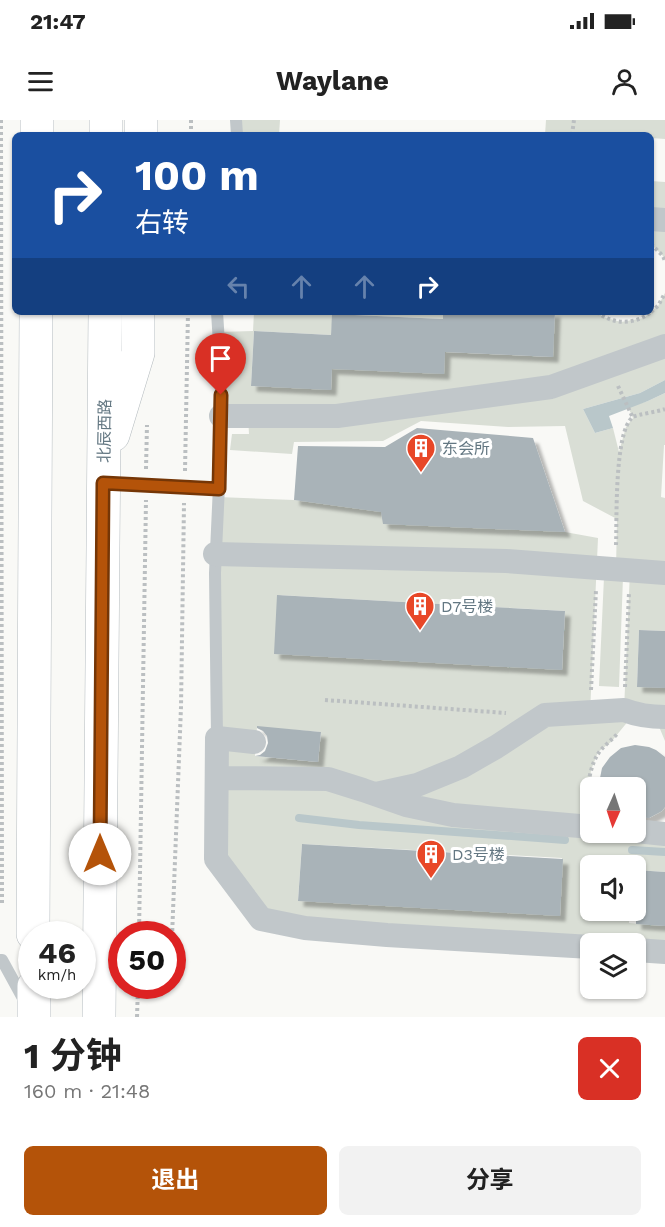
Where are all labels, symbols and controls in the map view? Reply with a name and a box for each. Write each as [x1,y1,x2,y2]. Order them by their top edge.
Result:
text: 21:47 [30,9,86,34]
icon: menu [24,65,57,98]
text: Waylane [276,65,389,97]
icon: person [608,65,641,98]
text: 100 m [135,151,259,200]
icon: right [36,156,114,234]
text: 右转 [135,207,189,239]
icon: left [222,270,255,303]
icon: ahead [285,270,318,303]
icon: ahead [348,270,381,303]
icon: right [411,270,444,303]
pin [195,333,246,395]
icon: arrive [204,342,237,375]
street label: 北辰西路 [94,399,115,463]
building icon: 东会所 [405,432,437,474]
place label: 东会所 [442,439,490,458]
building icon: D7号楼 [404,590,436,632]
place label: D7号楼 [441,597,493,616]
north arrow [580,777,646,843]
map controls [580,777,646,999]
position arrow [68,822,132,886]
building icon: D3号楼 [415,838,447,880]
place label: D3号楼 [452,845,505,864]
button: sound [580,855,646,921]
speed limit sign: 50 [108,921,186,999]
button: layers [580,933,646,999]
text: 46 [38,935,76,970]
text: km/h [38,966,76,984]
text: 1 分钟 [24,1035,122,1077]
button: close [578,1037,641,1100]
text: 160 m · 21:48 [24,1079,150,1103]
button: 退出 [24,1146,327,1215]
button: 分享 [339,1146,641,1215]

